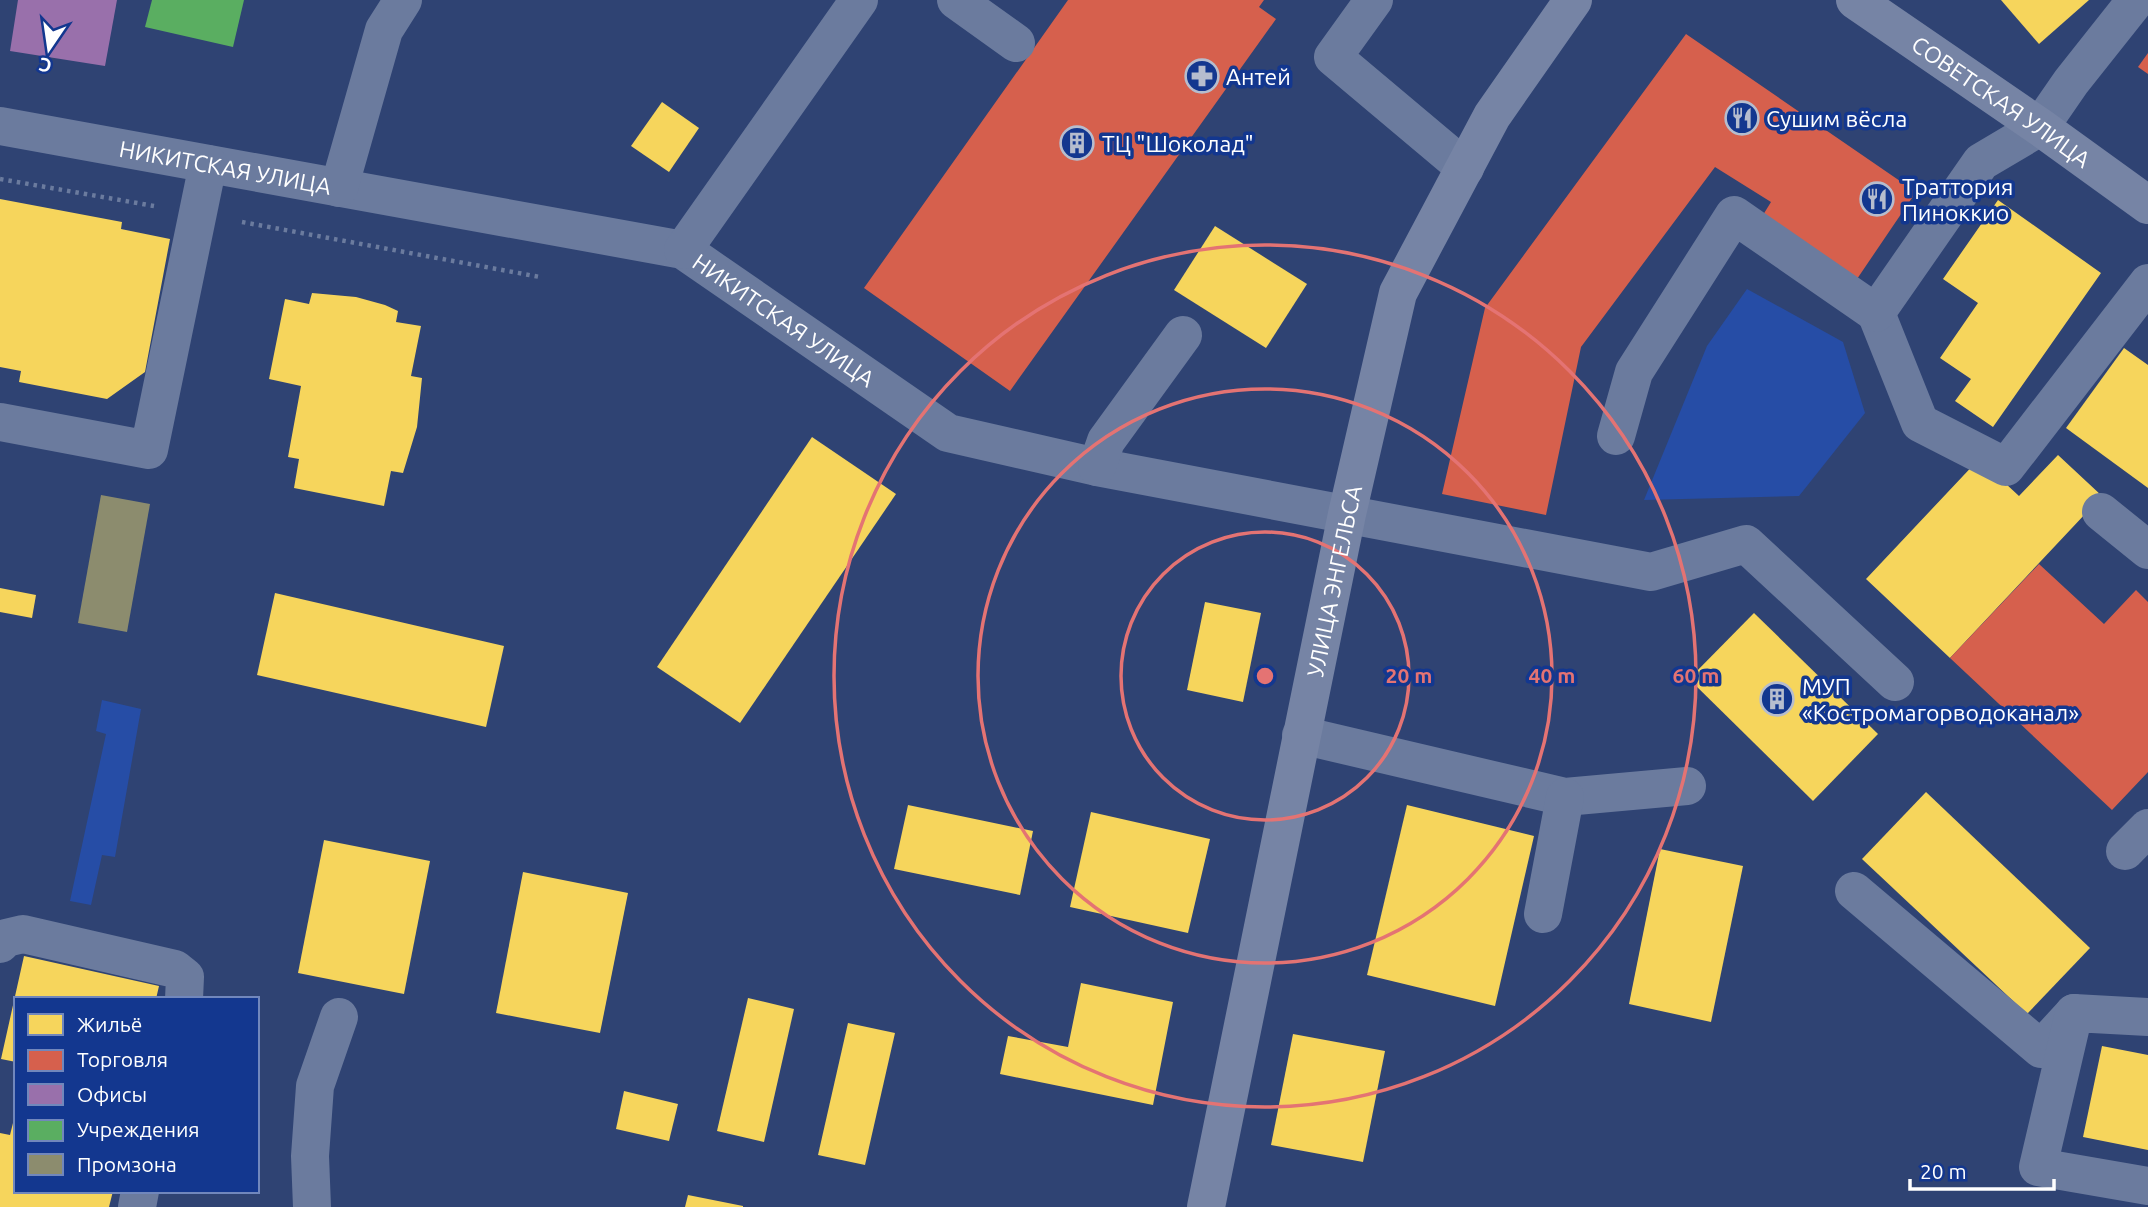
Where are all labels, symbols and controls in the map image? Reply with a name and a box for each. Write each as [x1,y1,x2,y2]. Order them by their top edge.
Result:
north arrow [14,14,84,84]
street label: СОВЕТСКАЯ УЛИЦА [1908,31,2095,172]
text: С [37,53,54,78]
pharmacy icon: Антей [1183,57,1221,95]
place label: Антей [1226,64,1291,89]
restaurant icon: Сушим вёсла [1723,99,1761,137]
place label: Сушим вёсла [1766,106,1907,131]
building icon: ТЦ "Шоколад" [1058,124,1096,162]
place label: ТЦ "Шоколад" [1102,131,1254,156]
street label: НИКИТСКАЯ УЛИЦА [117,135,333,198]
place label: Траттория Пиноккио [1902,174,2013,225]
restaurant icon: Траттория Пиноккио [1858,180,1896,218]
street label: НИКИТСКАЯ УЛИЦА [689,248,880,391]
street label: УЛИЦА ЭНГЕЛЬСА [1302,483,1366,679]
text: 20 m [1386,663,1432,687]
text: 40 m [1529,663,1575,687]
text: 60 m [1673,663,1719,687]
centre of rings [1253,664,1277,688]
place label: МУП «Костромагорводоканал» [1802,674,2079,725]
building icon: МУП «Костромагорводоканал» [1758,680,1796,718]
legend [14,997,259,1193]
text: Жильё [77,1012,142,1036]
text: Торговля [77,1047,168,1071]
text: Офисы [77,1082,147,1106]
text: Учреждения [77,1117,200,1141]
scale bar [1910,1148,2054,1192]
text: Промзона [77,1152,177,1176]
text: 20 m [1920,1159,1967,1183]

